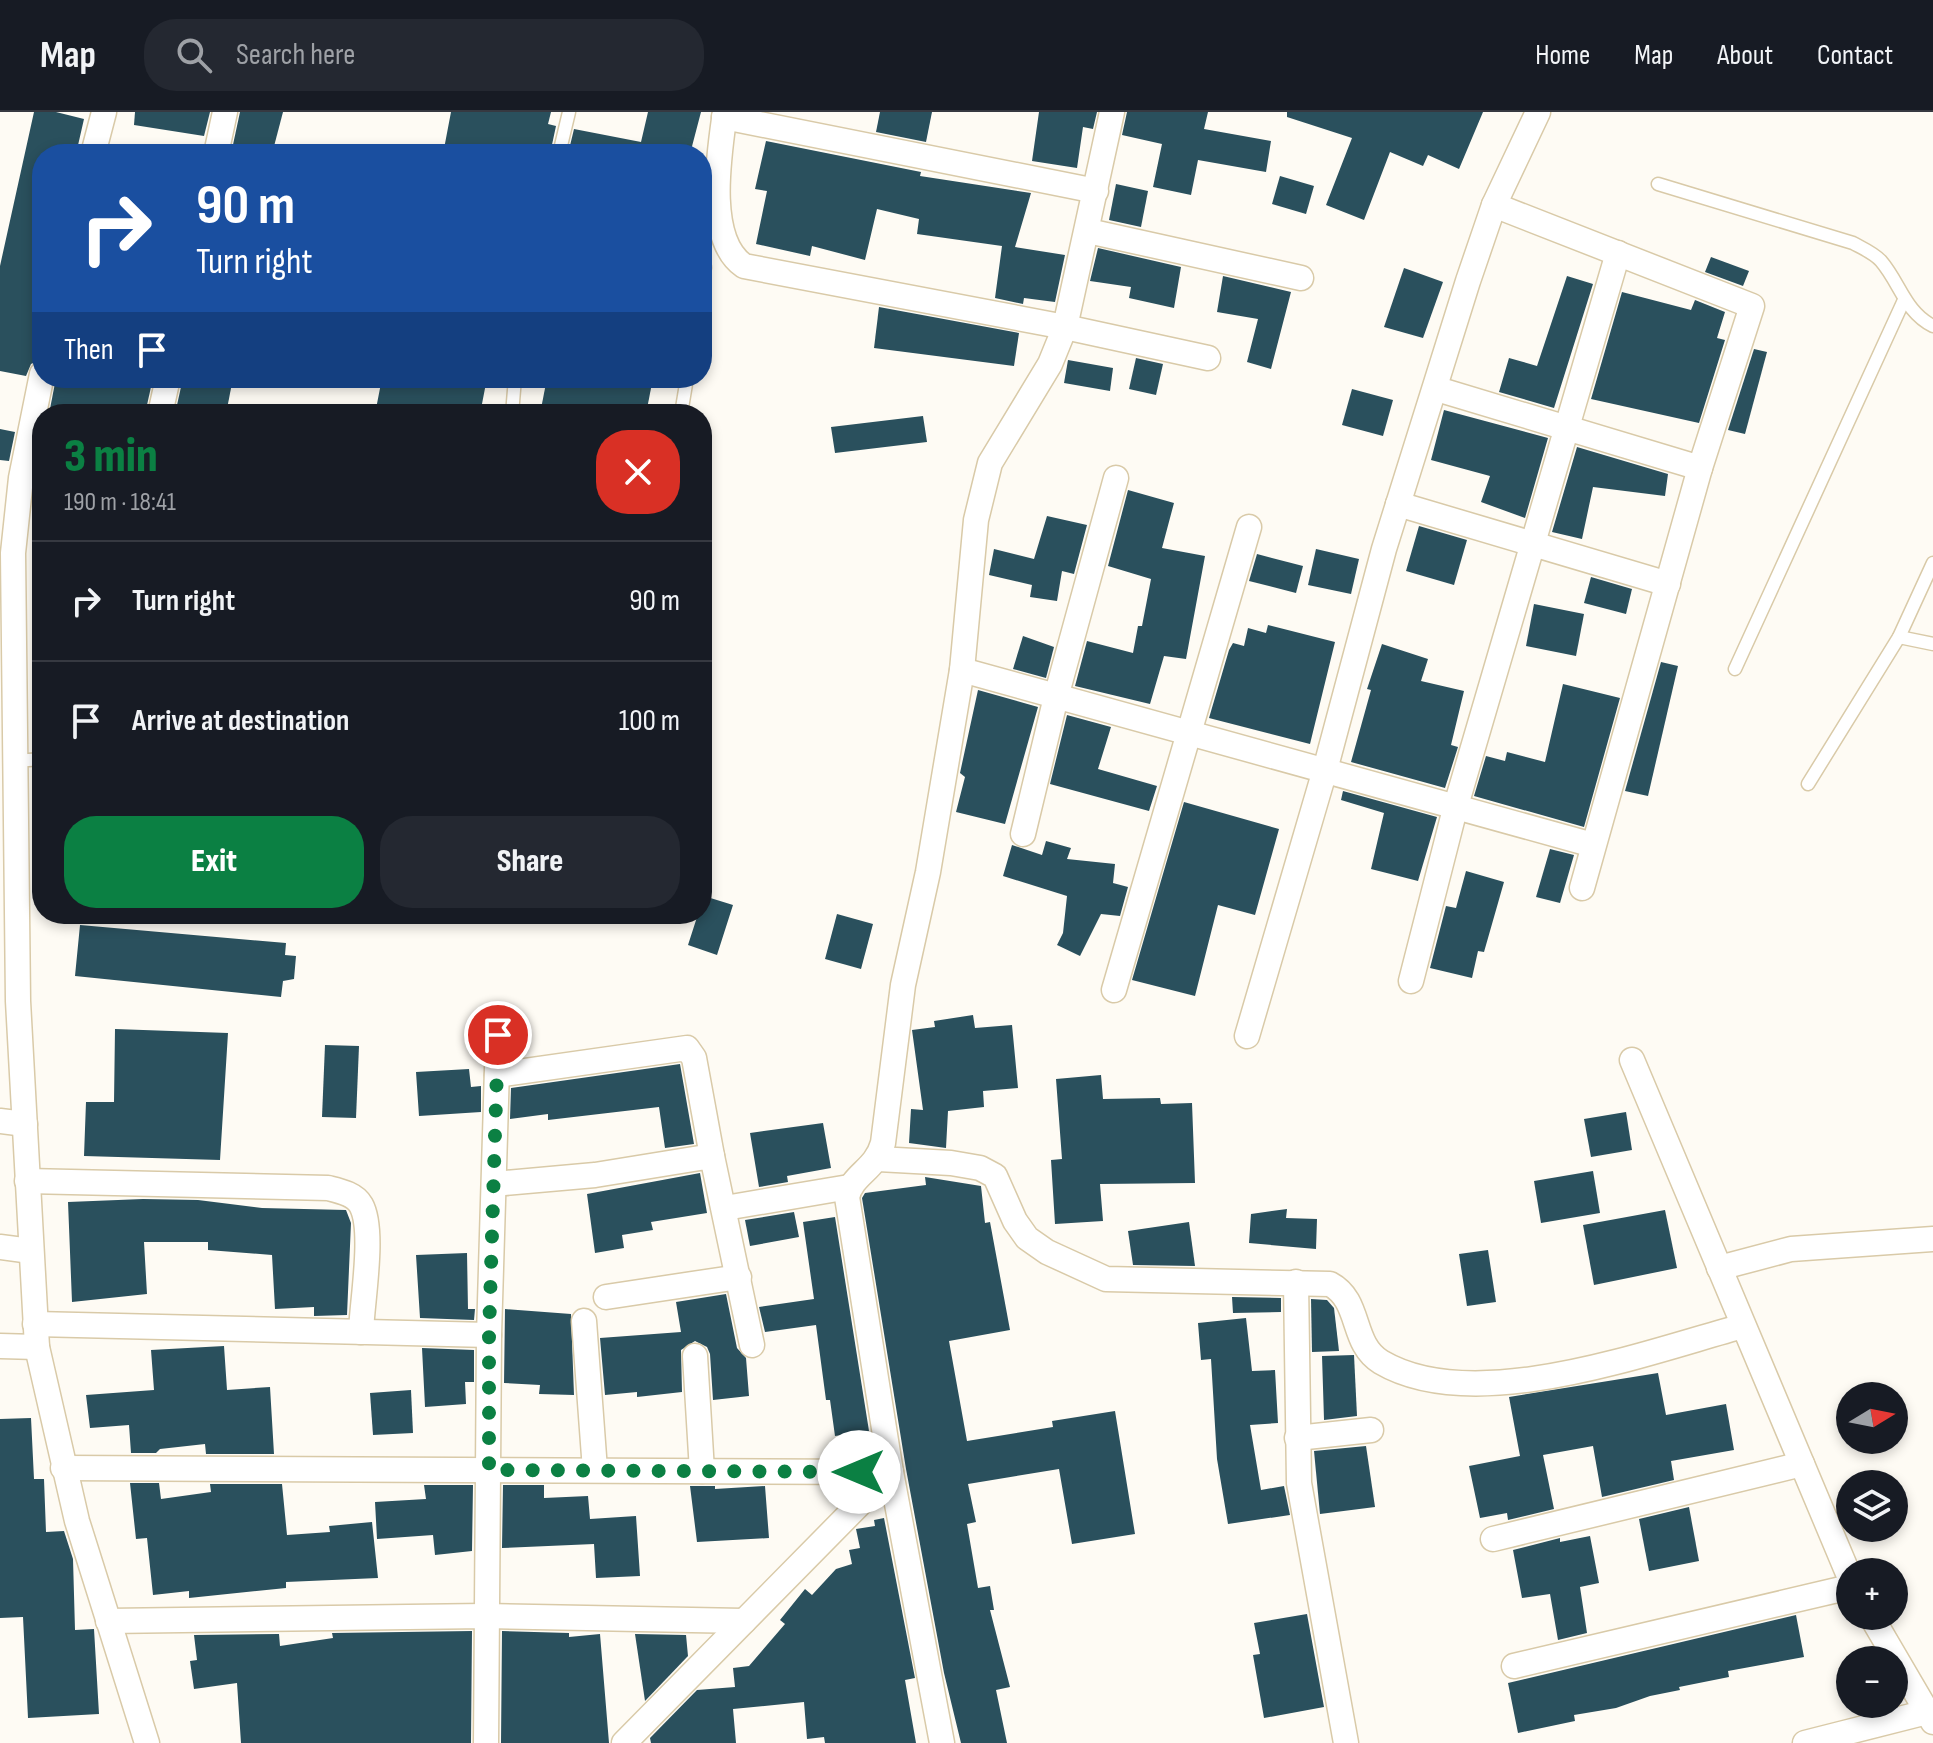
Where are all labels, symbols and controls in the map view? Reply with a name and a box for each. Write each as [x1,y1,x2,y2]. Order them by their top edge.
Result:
search box [144,19,704,91]
text: Map [40,33,96,78]
icon: search [172,33,216,77]
text: Search here [236,37,355,73]
text: Home [1535,39,1590,72]
text: Map [1634,39,1673,72]
text: About [1717,39,1773,72]
text: Contact [1817,39,1893,72]
text: 90 m [196,173,295,240]
icon: right [64,176,168,280]
text: Turn right [196,241,313,284]
icon: arrive [130,328,174,372]
text: Then [64,332,114,368]
text: 3 min [64,428,158,485]
button: close [596,430,680,514]
text: 190 m · 18:41 [64,487,176,518]
icon: right [64,579,108,623]
text: Turn right [132,583,235,619]
text: 90 m [629,583,680,619]
icon: arrive [64,699,108,743]
text: Arrive at destination [132,703,349,739]
text: 100 m [619,703,680,739]
button: Exit [64,816,364,908]
button: Share [380,816,680,908]
pin [464,1001,532,1069]
icon: arrive [476,1013,520,1057]
north arrow [1836,1382,1908,1454]
map controls [1836,1382,1908,1718]
position arrow [817,1430,901,1514]
button: layers [1836,1470,1908,1542]
button: + [1836,1558,1908,1630]
button: − [1836,1646,1908,1718]

